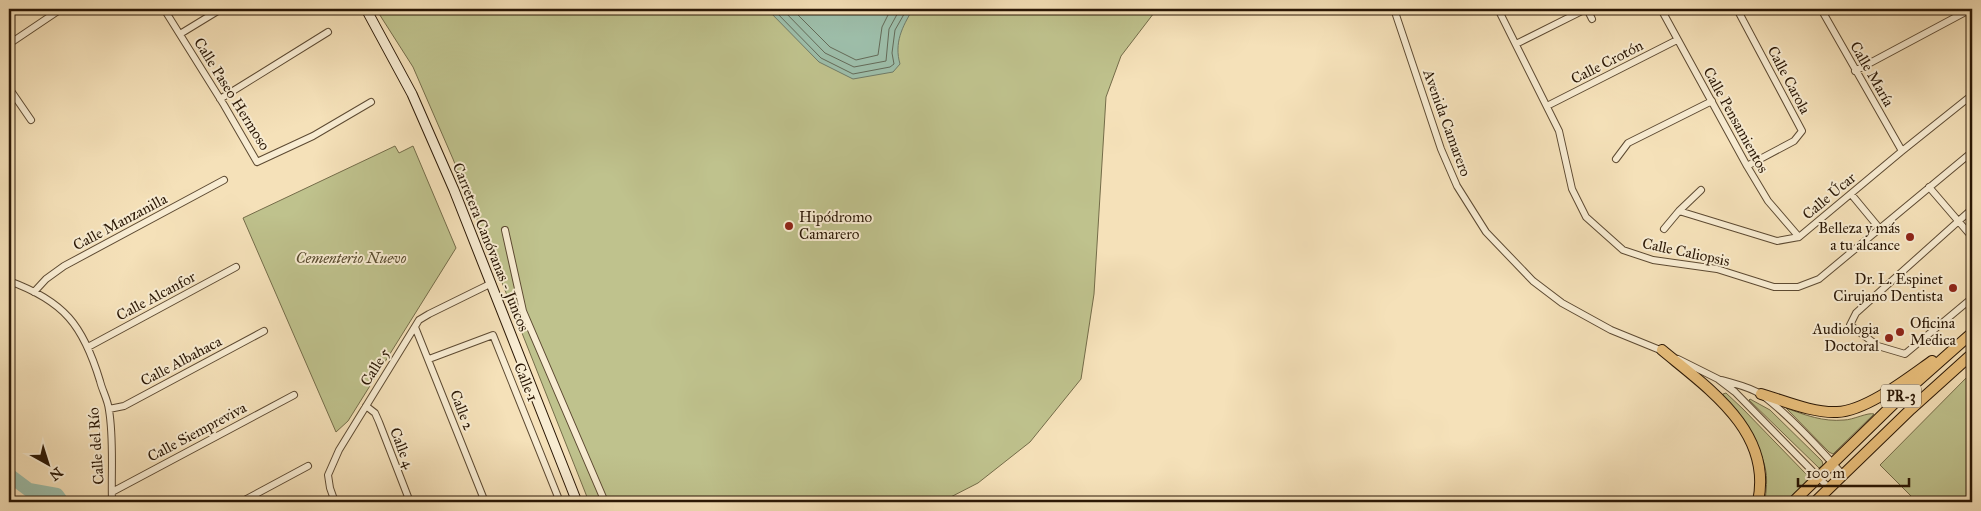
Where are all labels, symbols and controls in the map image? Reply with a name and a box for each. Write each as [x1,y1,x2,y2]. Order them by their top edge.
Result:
street label: Calle Paseo Hermoso [190,34,274,154]
street label: Calle Crotón [1568,36,1646,88]
street label: Calle María [1846,38,1898,110]
street label: Calle Carola [1764,43,1815,118]
street label: Calle Pensamientos [1700,64,1772,176]
street label: Avenida Camarero [1419,66,1475,179]
street label: Carretera Canóvanas - Juncos [448,160,533,334]
street label: Calle Úcar [1798,168,1860,223]
street label: Calle Manzanilla [70,189,171,254]
place label: Hipódromo Camarero [799,208,873,243]
place label: Belleza y más a tu alcance [1818,219,1900,254]
marker: Hipódromo Camarero [783,220,795,232]
marker: Belleza y más a tu alcance [1904,231,1916,243]
street label: Calle Caliopsis [1641,234,1731,270]
park label: Cementerio Nuevo [296,249,407,267]
street label: Calle Alcanfor [113,267,199,324]
place label: Dr. L. Espinet Cirujano Dentista [1833,270,1944,305]
marker: Dr. L. Espinet Cirujano Dentista [1947,282,1959,294]
place label: Oficina Medica [1910,314,1956,349]
place label: Audiologia Doctoral [1812,320,1880,355]
marker: Oficina Medica [1894,326,1906,338]
street label: Calle Albahaca [137,332,225,390]
marker: Audiologia Doctoral [1883,332,1895,344]
street label: Calle 5 [356,345,394,389]
street label: Calle 1 [510,360,542,404]
road number: PR-3 [1881,384,1921,408]
street label: Calle 2 [446,387,478,433]
street label: Calle Siempreviva [144,398,250,466]
street label: Calle del Río [84,406,108,485]
street label: Calle 4 [386,425,418,472]
north arrow [22,438,72,488]
scale bar [1798,456,1910,488]
text: N [46,463,66,484]
text: 100 m [1806,464,1846,482]

